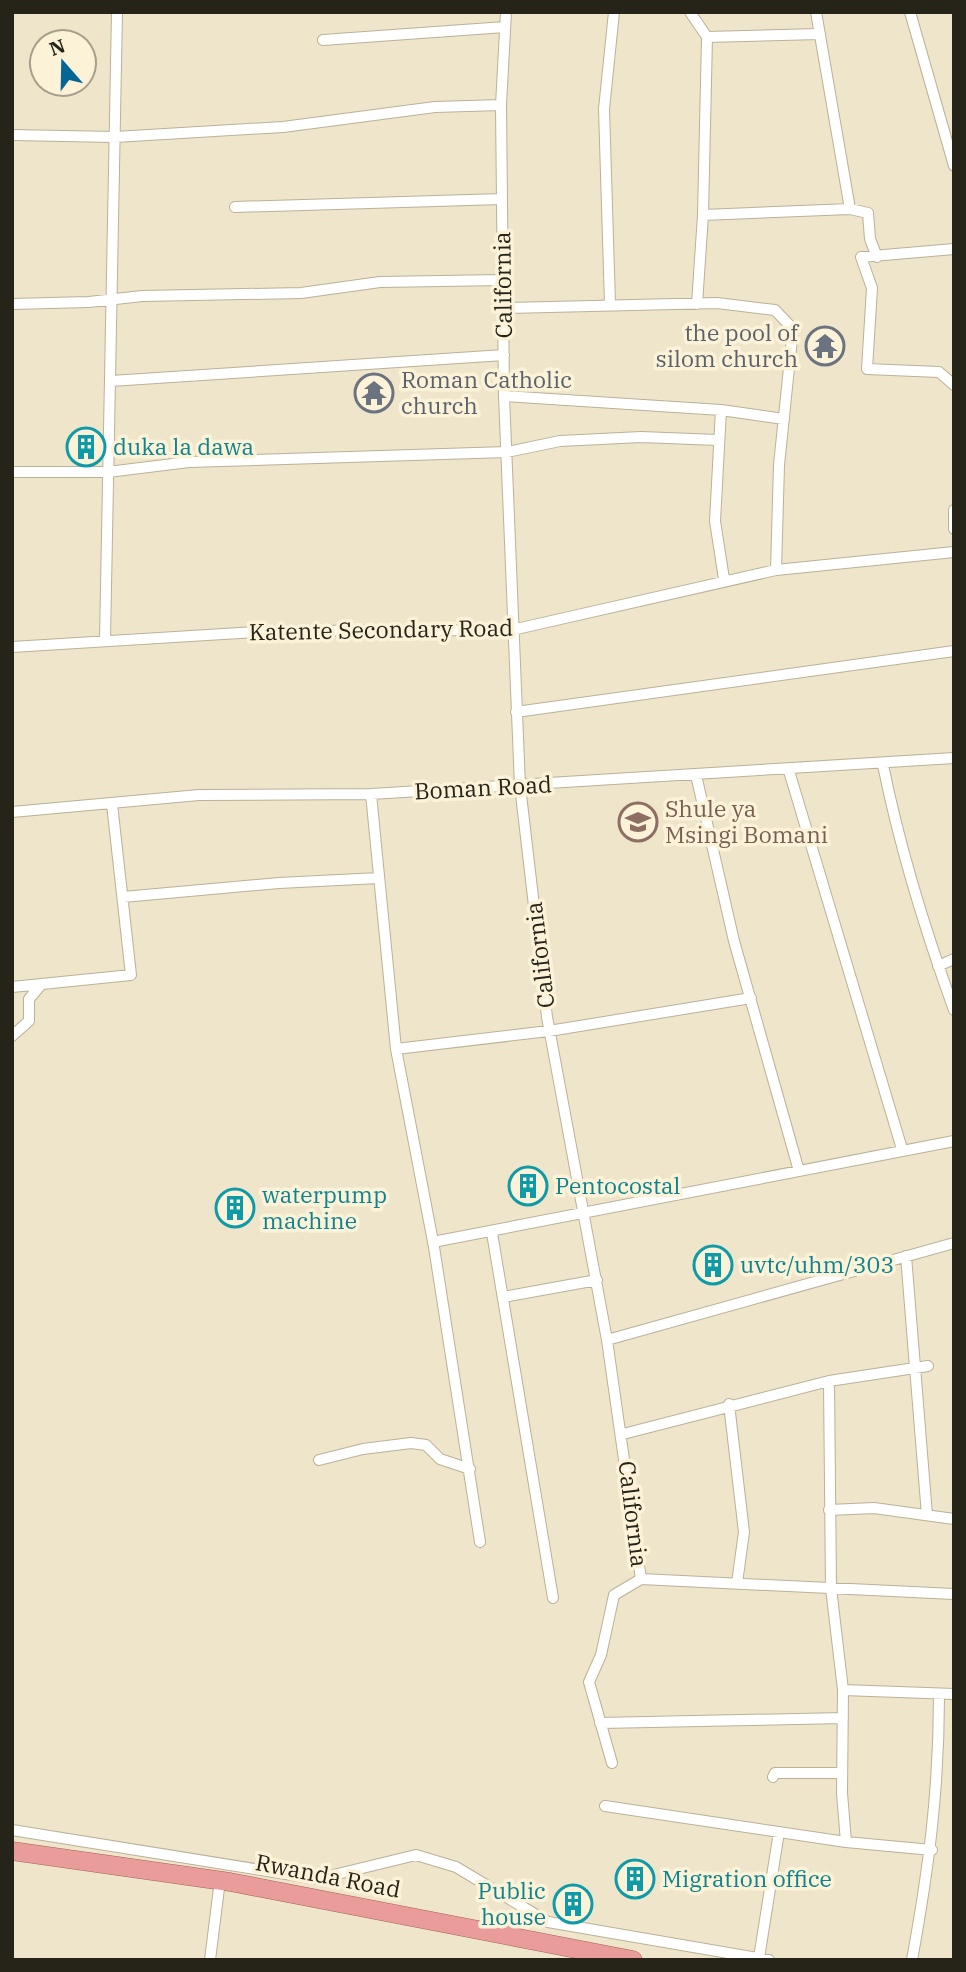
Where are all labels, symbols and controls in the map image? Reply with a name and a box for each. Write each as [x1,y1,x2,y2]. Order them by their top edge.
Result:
north arrow [28,28,98,98]
text: N [46,33,68,61]
street label: California [486,231,518,339]
place label: the pool of silom church [656,317,800,373]
temple icon: the pool of silom church [804,325,846,367]
place label: Roman Catholic church [401,364,572,420]
temple icon: Roman Catholic church [353,372,395,414]
building icon: duka la dawa [65,426,107,468]
place label: duka la dawa [113,431,254,461]
street label: Katente Secondary Road [249,612,513,646]
street label: Boman Road [413,768,553,806]
place label: Shule ya Msingi Bomani [665,793,828,849]
school or university icon: Shule ya Msingi Bomani [617,801,659,843]
street label: California [518,900,560,1010]
building icon: Pentocostal [507,1165,549,1207]
place label: Pentocostal [555,1170,681,1200]
place label: waterpump machine [262,1179,387,1235]
building icon: waterpump machine [214,1187,256,1229]
building icon: uvtc/uhm/303 [692,1244,734,1286]
place label: uvtc/uhm/303 [740,1249,894,1279]
street label: California [613,1459,655,1569]
street label: Rwanda Road [253,1846,403,1904]
building icon: Migration office [614,1858,656,1900]
place label: Migration office [662,1863,832,1893]
place label: Public house [478,1875,546,1931]
building icon: Public house [552,1883,594,1925]

